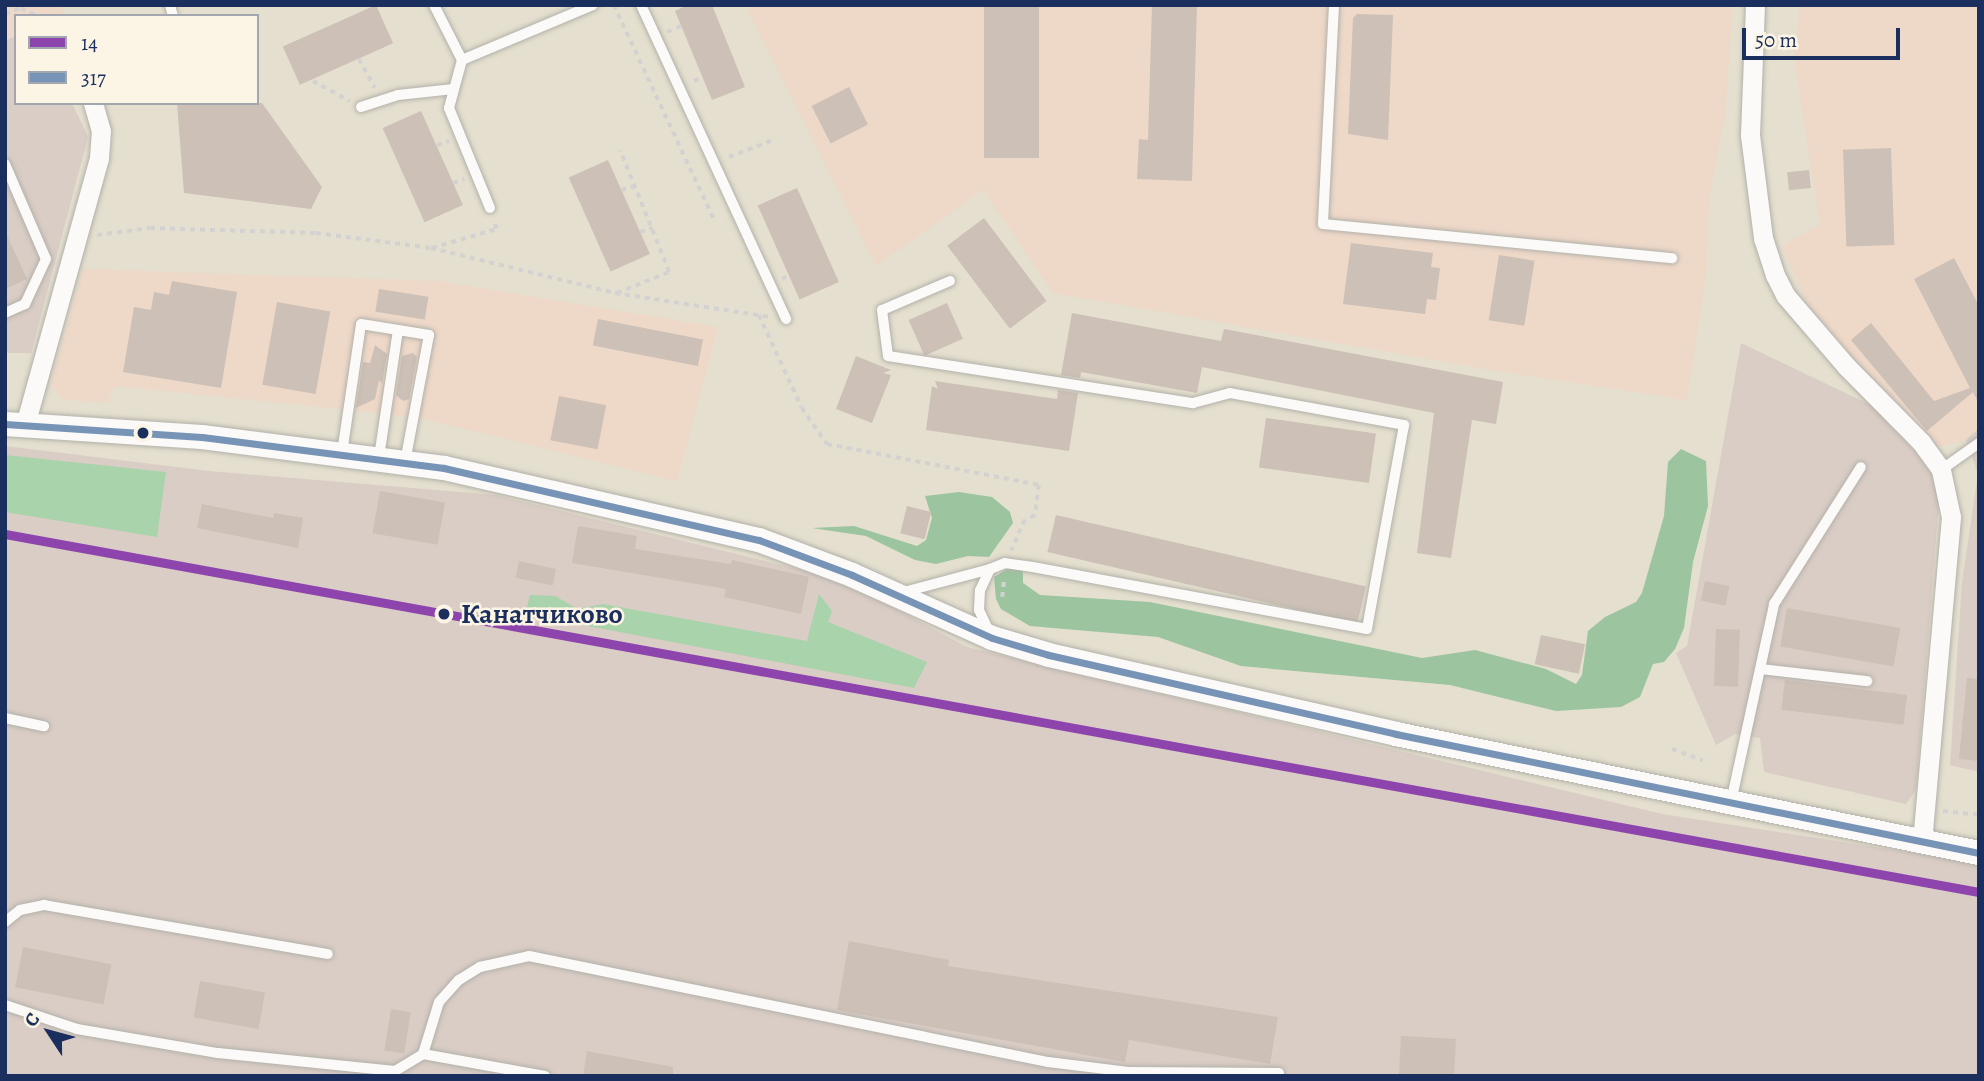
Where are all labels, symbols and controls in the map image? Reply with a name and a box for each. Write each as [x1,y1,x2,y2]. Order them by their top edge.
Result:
legend [14,14,259,105]
scale bar [1746,14,1904,58]
text: 50 m [1755,26,1797,54]
text: 14 [81,29,98,57]
text: 317 [81,64,106,92]
unlabelled marker [136,426,150,440]
place label: Канатчиково [461,597,623,631]
marker: Канатчиково [433,603,455,625]
north arrow [14,997,84,1067]
text: С [18,1007,46,1032]

